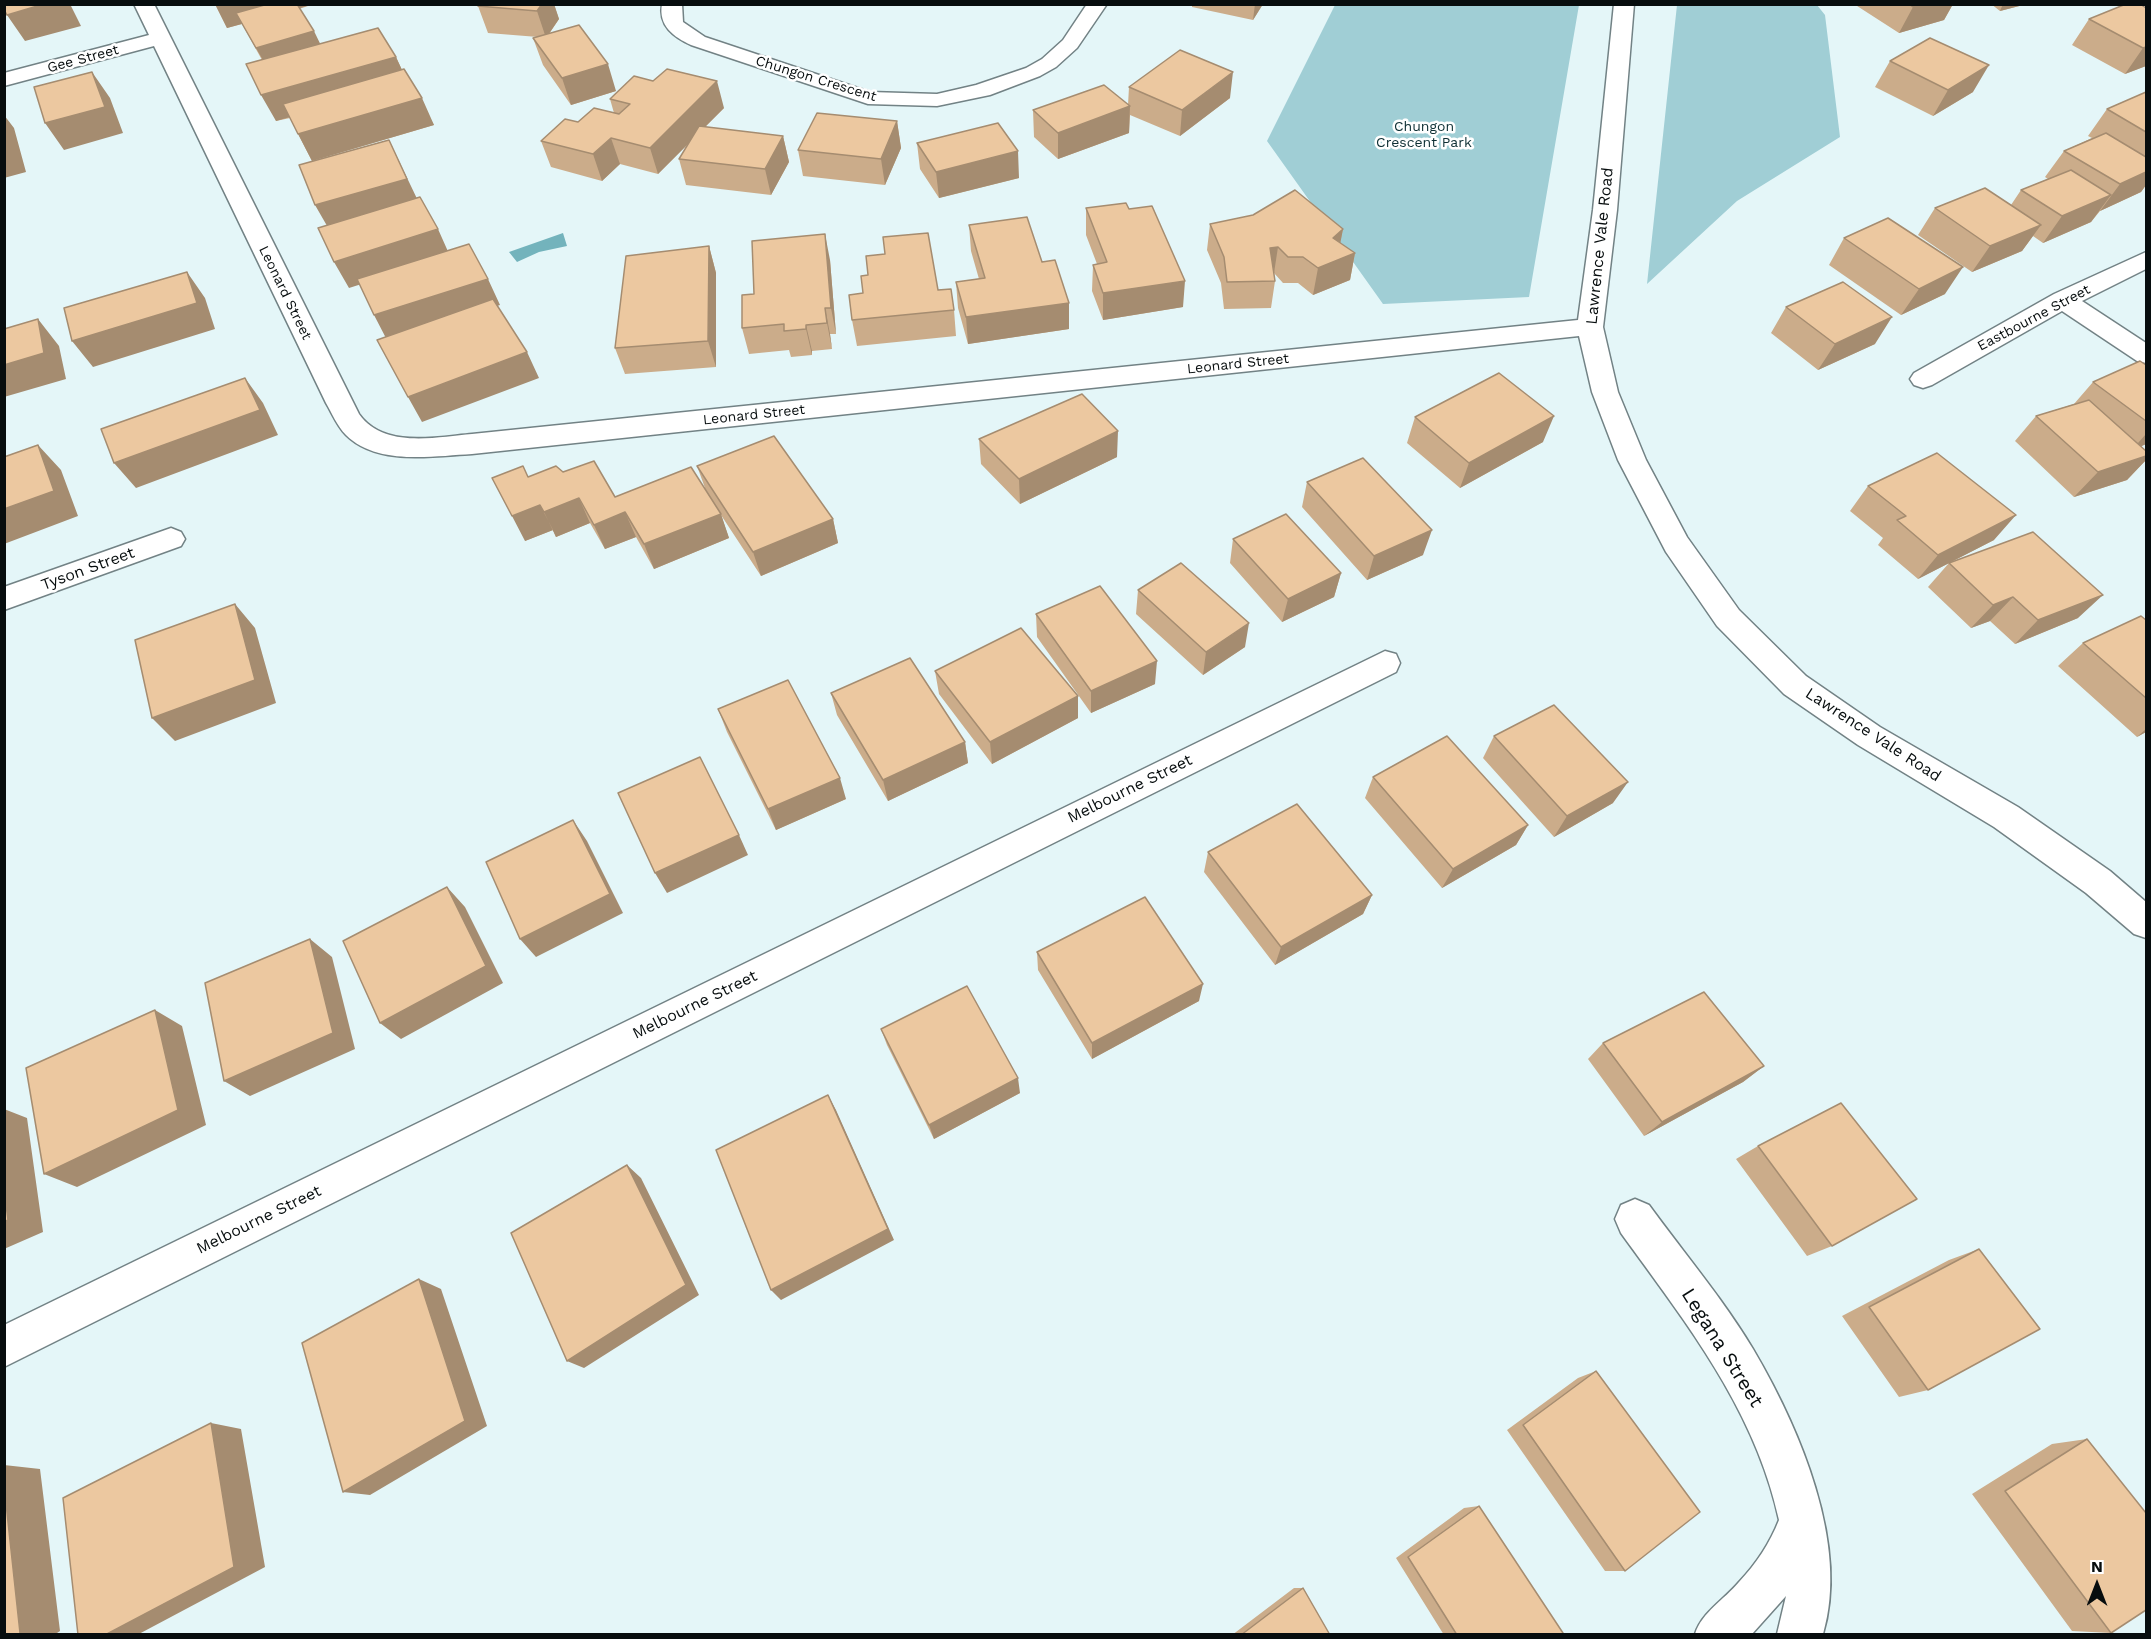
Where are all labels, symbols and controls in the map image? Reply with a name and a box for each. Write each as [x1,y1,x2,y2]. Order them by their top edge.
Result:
street label: Gee Street [45,41,121,77]
street label: Chungon Crescent [753,53,879,105]
park label: Chungon Crescent Park [1376,119,1472,152]
street label: Lawrence Vale Road [1582,166,1618,326]
street label: Leonard Street [255,243,315,343]
street label: Eastbourne Street [1975,281,2093,355]
street label: Leonard Street [1186,350,1290,378]
street label: Leonard Street [702,401,806,429]
street label: Tyson Street [39,543,137,595]
street label: Lawrence Vale Road [1802,684,1944,786]
street label: Melbourne Street [1064,750,1196,828]
street label: Melbourne Street [629,966,761,1044]
street label: Melbourne Street [193,1181,325,1259]
street label: Legana Street [1676,1284,1768,1412]
north arrow [2067,1555,2127,1615]
text: N [2091,1557,2103,1576]

